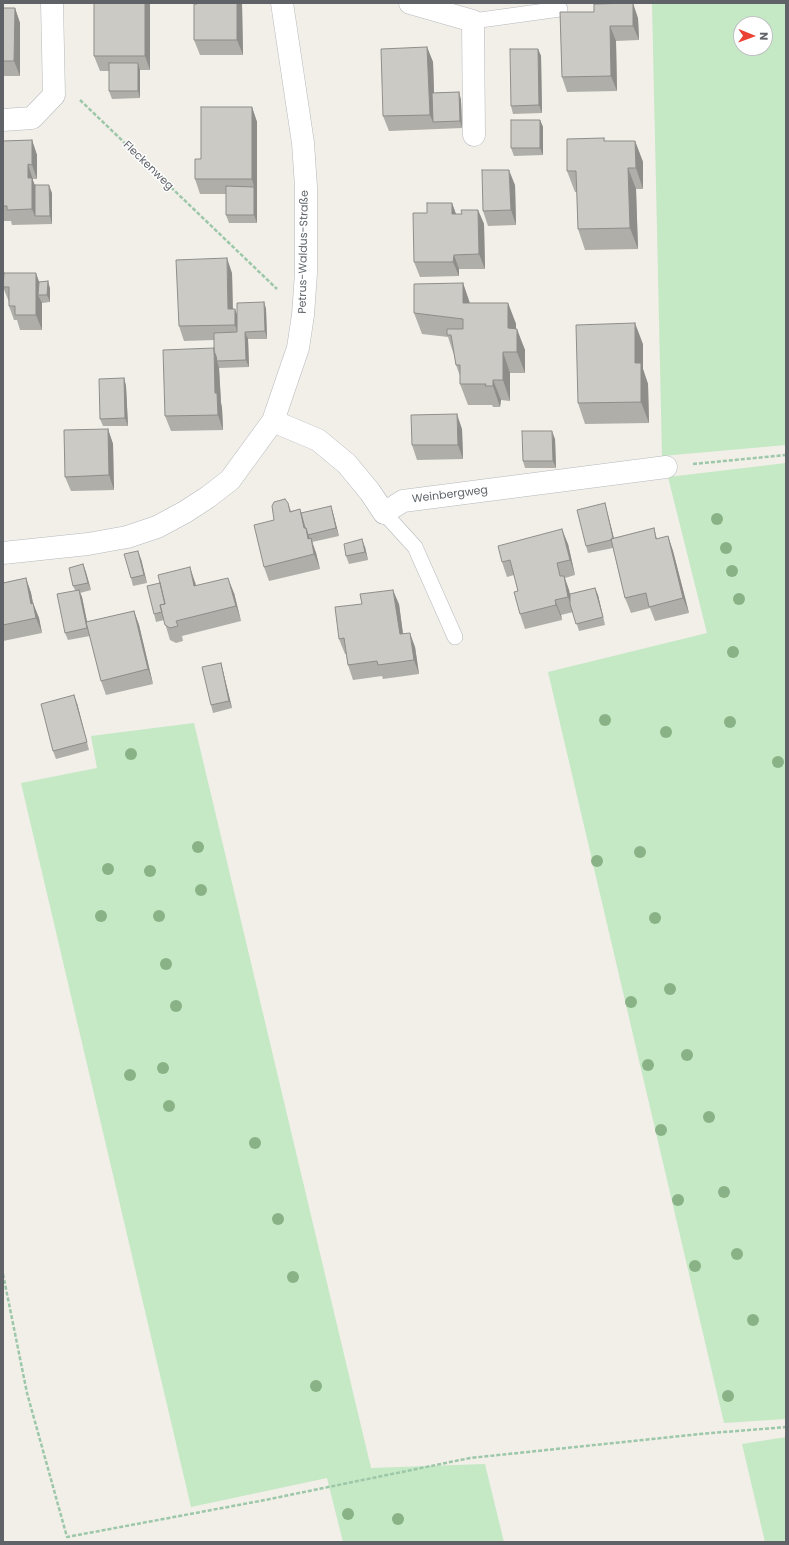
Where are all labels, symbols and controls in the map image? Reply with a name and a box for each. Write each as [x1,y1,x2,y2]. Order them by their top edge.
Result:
north arrow [733,16,773,56]
text: N [756,32,772,40]
street label: Fleckenweg [120,139,176,193]
street label: Petrus-Waldus-Straße [296,190,312,314]
street label: Weinbergweg [411,484,489,506]

